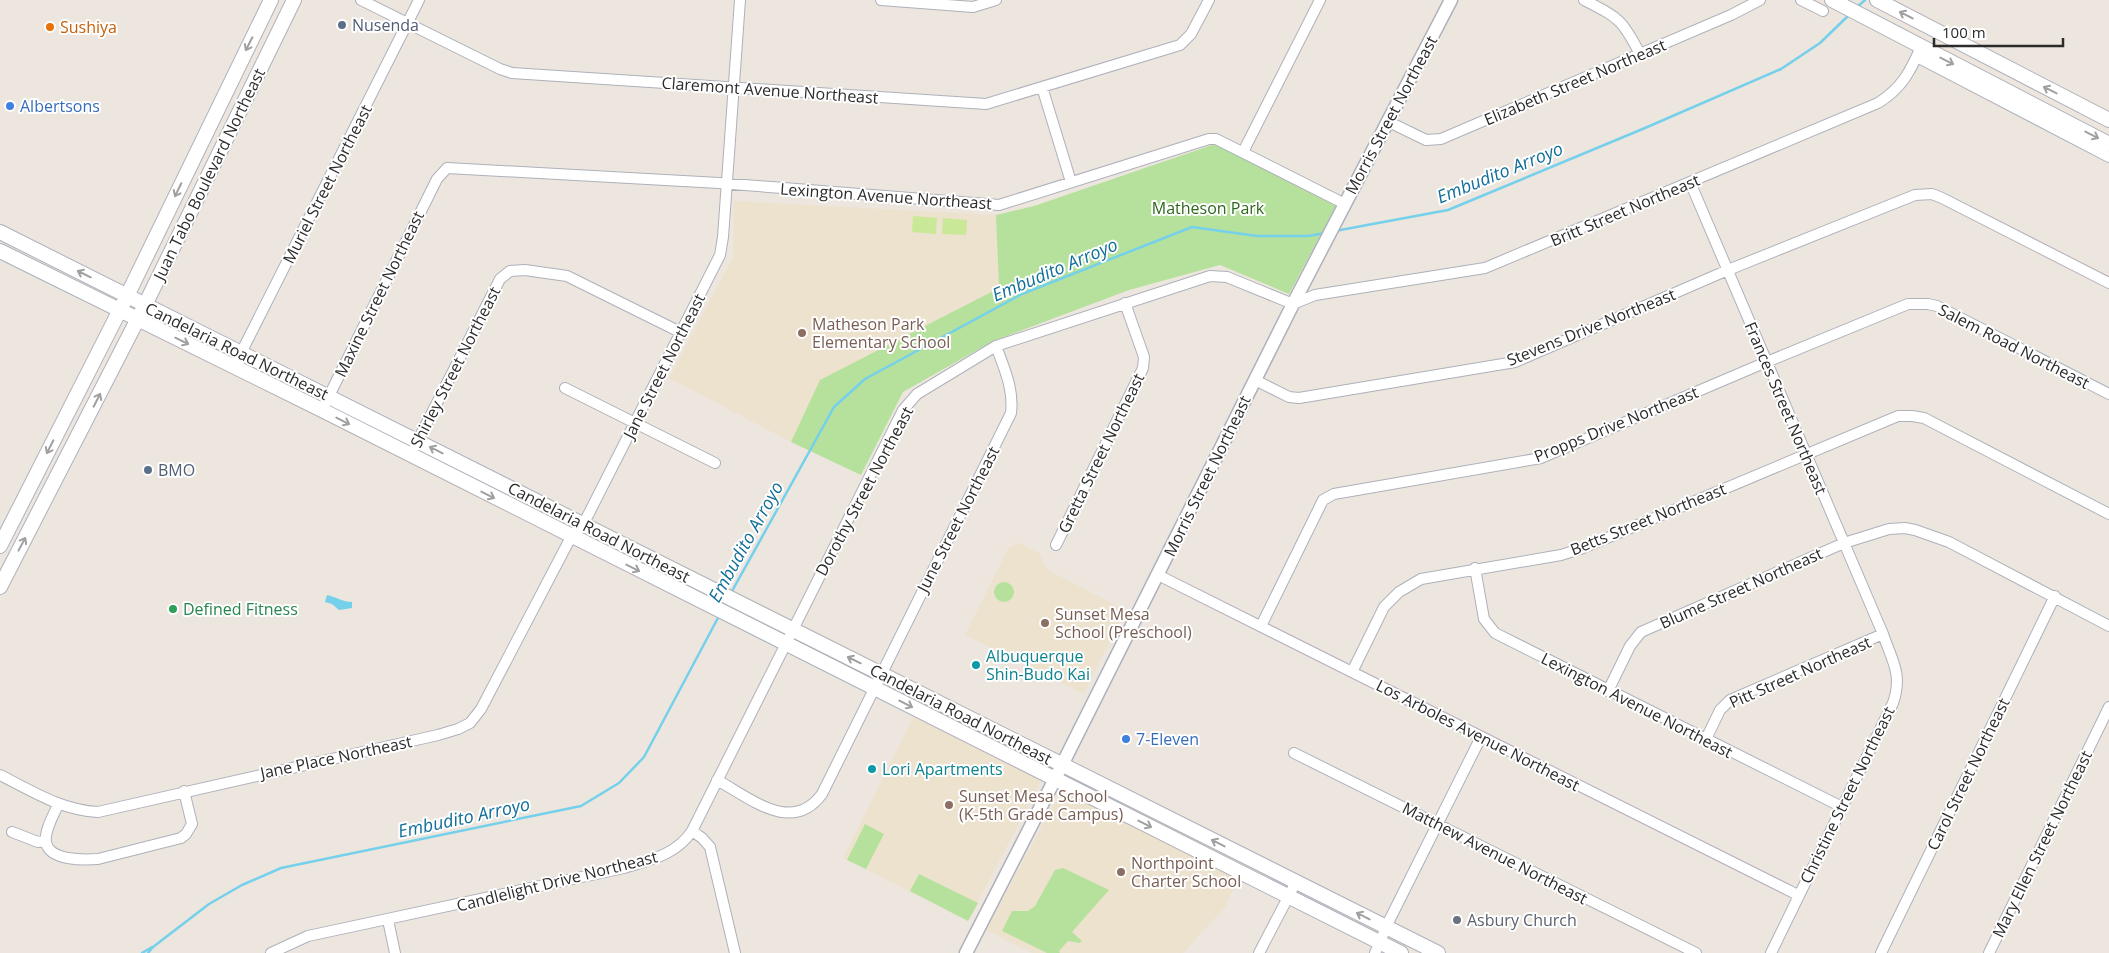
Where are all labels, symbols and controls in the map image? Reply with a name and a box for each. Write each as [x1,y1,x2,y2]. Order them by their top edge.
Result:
one-way arrow [1898,10,1913,20]
place label: Nusenda [352,14,419,36]
scale bar [1934,15,2063,47]
place label: Sushiya [60,16,117,38]
marker: Nusenda [336,19,348,31]
marker: Sushiya [44,21,56,33]
text: 100 m [1942,22,1986,42]
street label: Morris Street Northeast [1340,32,1442,198]
street label: Elizabeth Street Northeast [1481,34,1670,130]
one-way arrow [244,36,254,51]
one-way arrow [1939,57,1954,66]
street label: Juan Tabo Boulevard Northeast [147,64,270,285]
street label: Claremont Avenue Northeast [661,71,880,109]
one-way arrow [2043,85,2058,94]
place label: Albertsons [20,95,100,117]
marker: Albertsons [4,100,16,112]
street label: Muriel Street Northeast [277,100,377,267]
one-way arrow [2084,131,2099,140]
water label: Embudito Arroyo [1433,136,1566,208]
street label: Britt Street Northeast [1547,168,1703,251]
street label: Lexington Avenue Northeast [779,178,993,214]
one-way arrow [173,182,183,197]
park label: Matheson Park [1152,197,1265,219]
street label: Maxine Street Northeast [329,207,429,381]
water label: Embudito Arroyo [988,232,1121,306]
one-way arrow [76,269,91,279]
street label: Shirley Street Northeast [405,282,505,451]
street label: Stevens Drive Northeast [1503,283,1679,371]
street label: Jane Street Northeast [617,290,710,444]
street label: Candelaria Road Northeast [142,297,333,405]
street label: Salem Road Northeast [1935,298,2094,394]
place label: Matheson Park Elementary School [812,313,950,353]
street label: Frances Street Northeast [1740,318,1833,498]
marker: Matheson Park Elementary School [796,327,808,339]
one-way arrow [174,337,189,347]
street label: Gretta Street Northeast [1053,369,1149,537]
street label: Propps Drive Northeast [1531,381,1702,467]
street label: Morris Street Northeast [1158,392,1256,560]
one-way arrow [93,393,102,408]
street label: Dorothy Street Northeast [810,402,918,580]
one-way arrow [335,417,350,426]
one-way arrow [45,439,54,454]
street label: June Street Northeast [911,442,1004,597]
one-way arrow [429,445,444,455]
place label: BMO [158,459,195,481]
marker: BMO [142,464,154,476]
street label: Candelaria Road Northeast [504,476,694,588]
water label: Embudito Arroyo [702,477,788,606]
street label: Betts Street Northeast [1567,478,1729,560]
one-way arrow [480,491,495,500]
one-way arrow [18,537,28,552]
street label: Blume Street Northeast [1656,542,1826,634]
one-way arrow [625,564,640,573]
place label: Defined Fitness [183,598,298,620]
marker: Defined Fitness [167,603,179,615]
place label: Sunset Mesa School (Preschool) [1055,603,1192,643]
marker: Sunset Mesa School (Preschool) [1039,617,1051,629]
street label: Pitt Street Northeast [1726,631,1875,713]
place label: Albuquerque Shin-Budo Kai [986,645,1090,685]
street label: Lexington Avenue Northeast [1537,647,1737,763]
one-way arrow [847,655,862,664]
street label: Candelaria Road Northeast [866,658,1056,770]
marker: Albuquerque Shin-Budo Kai [970,659,982,671]
street label: Los Arboles Avenue Northeast [1373,674,1584,796]
street label: Carol Street Northeast [1921,694,2015,854]
one-way arrow [898,700,913,710]
street label: Christine Street Northeast [1794,702,1900,887]
place label: 7-Eleven [1136,728,1199,750]
street label: Jane Place Northeast [256,730,414,784]
marker: 7-Eleven [1120,733,1132,745]
street label: Mary Ellen Street Northeast [1987,746,2097,941]
place label: Lori Apartments [882,758,1003,780]
marker: Lori Apartments [866,763,878,775]
place label: Sunset Mesa School (K-5th Grade Campus) [959,785,1123,825]
water label: Embudito Arroyo [396,791,532,843]
street label: Matthew Avenue Northeast [1399,797,1592,909]
marker: Sunset Mesa School (K-5th Grade Campus) [943,799,955,811]
one-way arrow [1137,820,1152,829]
one-way arrow [1211,838,1226,847]
street label: Candlelight Drive Northeast [454,845,660,917]
place label: Northpoint Charter School [1131,852,1241,892]
marker: Northpoint Charter School [1115,866,1127,878]
place label: Asbury Church [1467,909,1577,931]
one-way arrow [1356,911,1371,921]
marker: Asbury Church [1451,914,1463,926]

